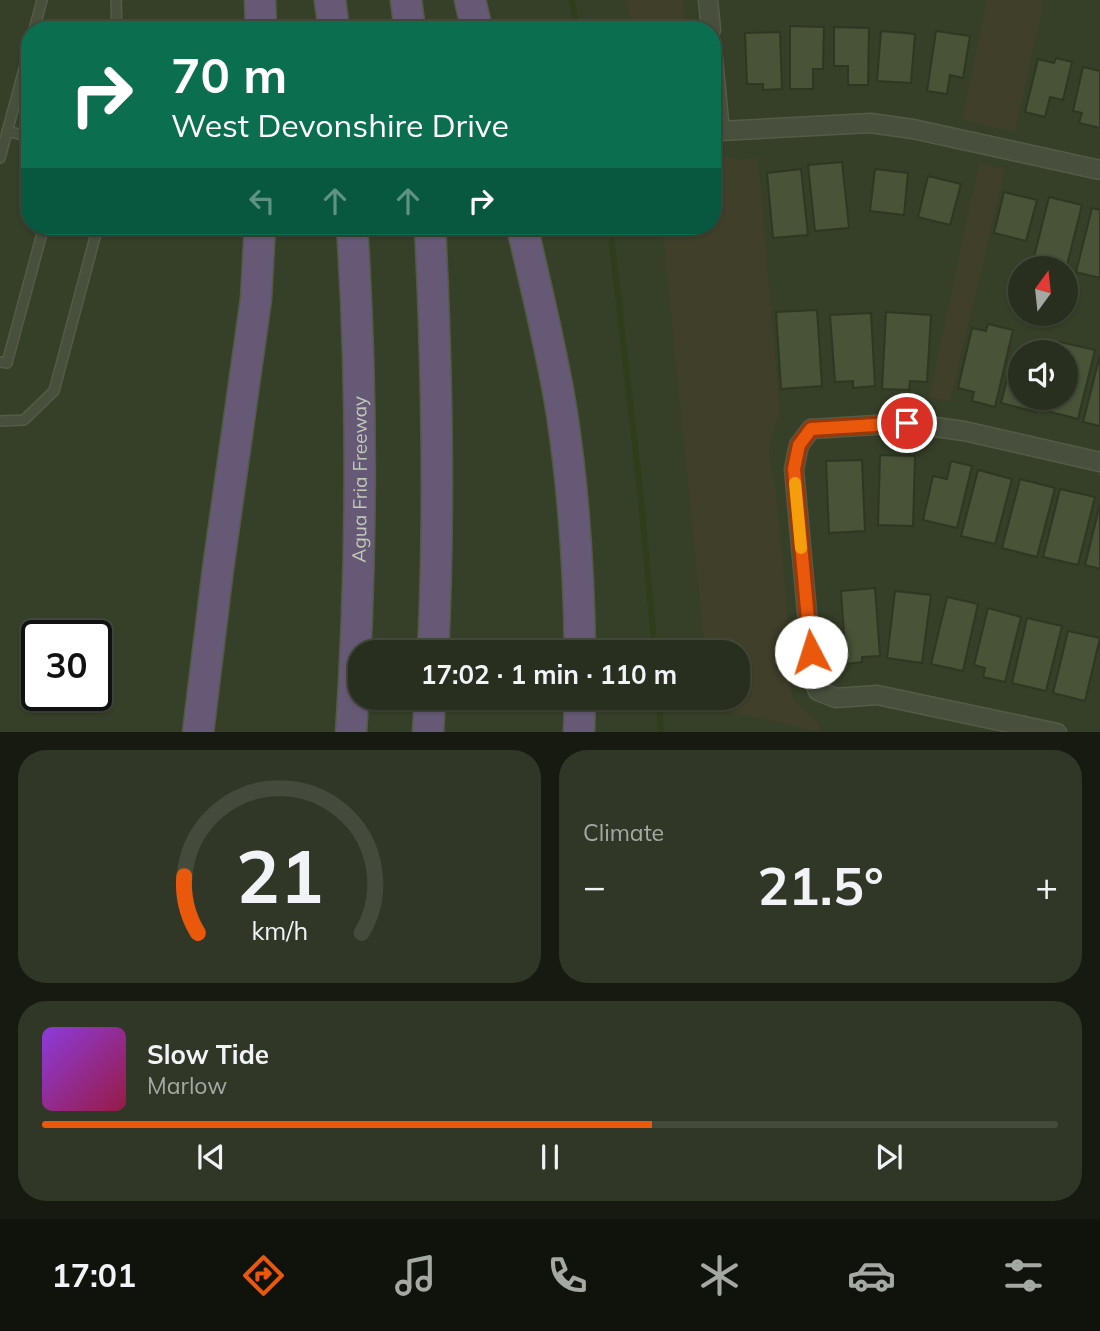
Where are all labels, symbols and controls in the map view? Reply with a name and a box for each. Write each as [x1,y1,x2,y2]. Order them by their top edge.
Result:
text: 70 m [171,44,287,105]
icon: right [56,49,147,140]
text: West Devonshire Drive [171,105,509,145]
icon: left [243,182,281,220]
icon: ahead [316,182,354,220]
icon: ahead [389,182,427,220]
icon: right [462,182,500,220]
north arrow [1008,256,1078,326]
map controls [1008,256,1078,410]
button: sound [1008,340,1078,410]
pin [877,393,937,453]
street label: Agua Fria Freeway [347,396,372,563]
icon: arrive [888,404,926,442]
position arrow [774,615,848,689]
speed limit sign: 30 [21,620,112,711]
text: 17:02 · 1 min · 110 m [421,658,677,691]
text: Climate [583,818,664,847]
text: 21 [236,830,323,921]
text: 21.5° [757,853,884,918]
text: − [583,862,606,910]
text: + [1035,862,1058,910]
text: km/h [251,914,308,945]
text: Slow Tide [147,1038,269,1071]
text: Marlow [147,1071,227,1100]
icon: previous [192,1138,230,1176]
icon: pause [531,1138,569,1176]
icon: next [870,1138,908,1176]
icon: directions [239,1251,288,1300]
icon: music [391,1251,440,1300]
icon: phone [543,1251,592,1300]
icon: climate [695,1251,744,1300]
icon: car [847,1251,896,1300]
icon: filters [999,1251,1048,1300]
text: 17:01 [52,1255,136,1295]

